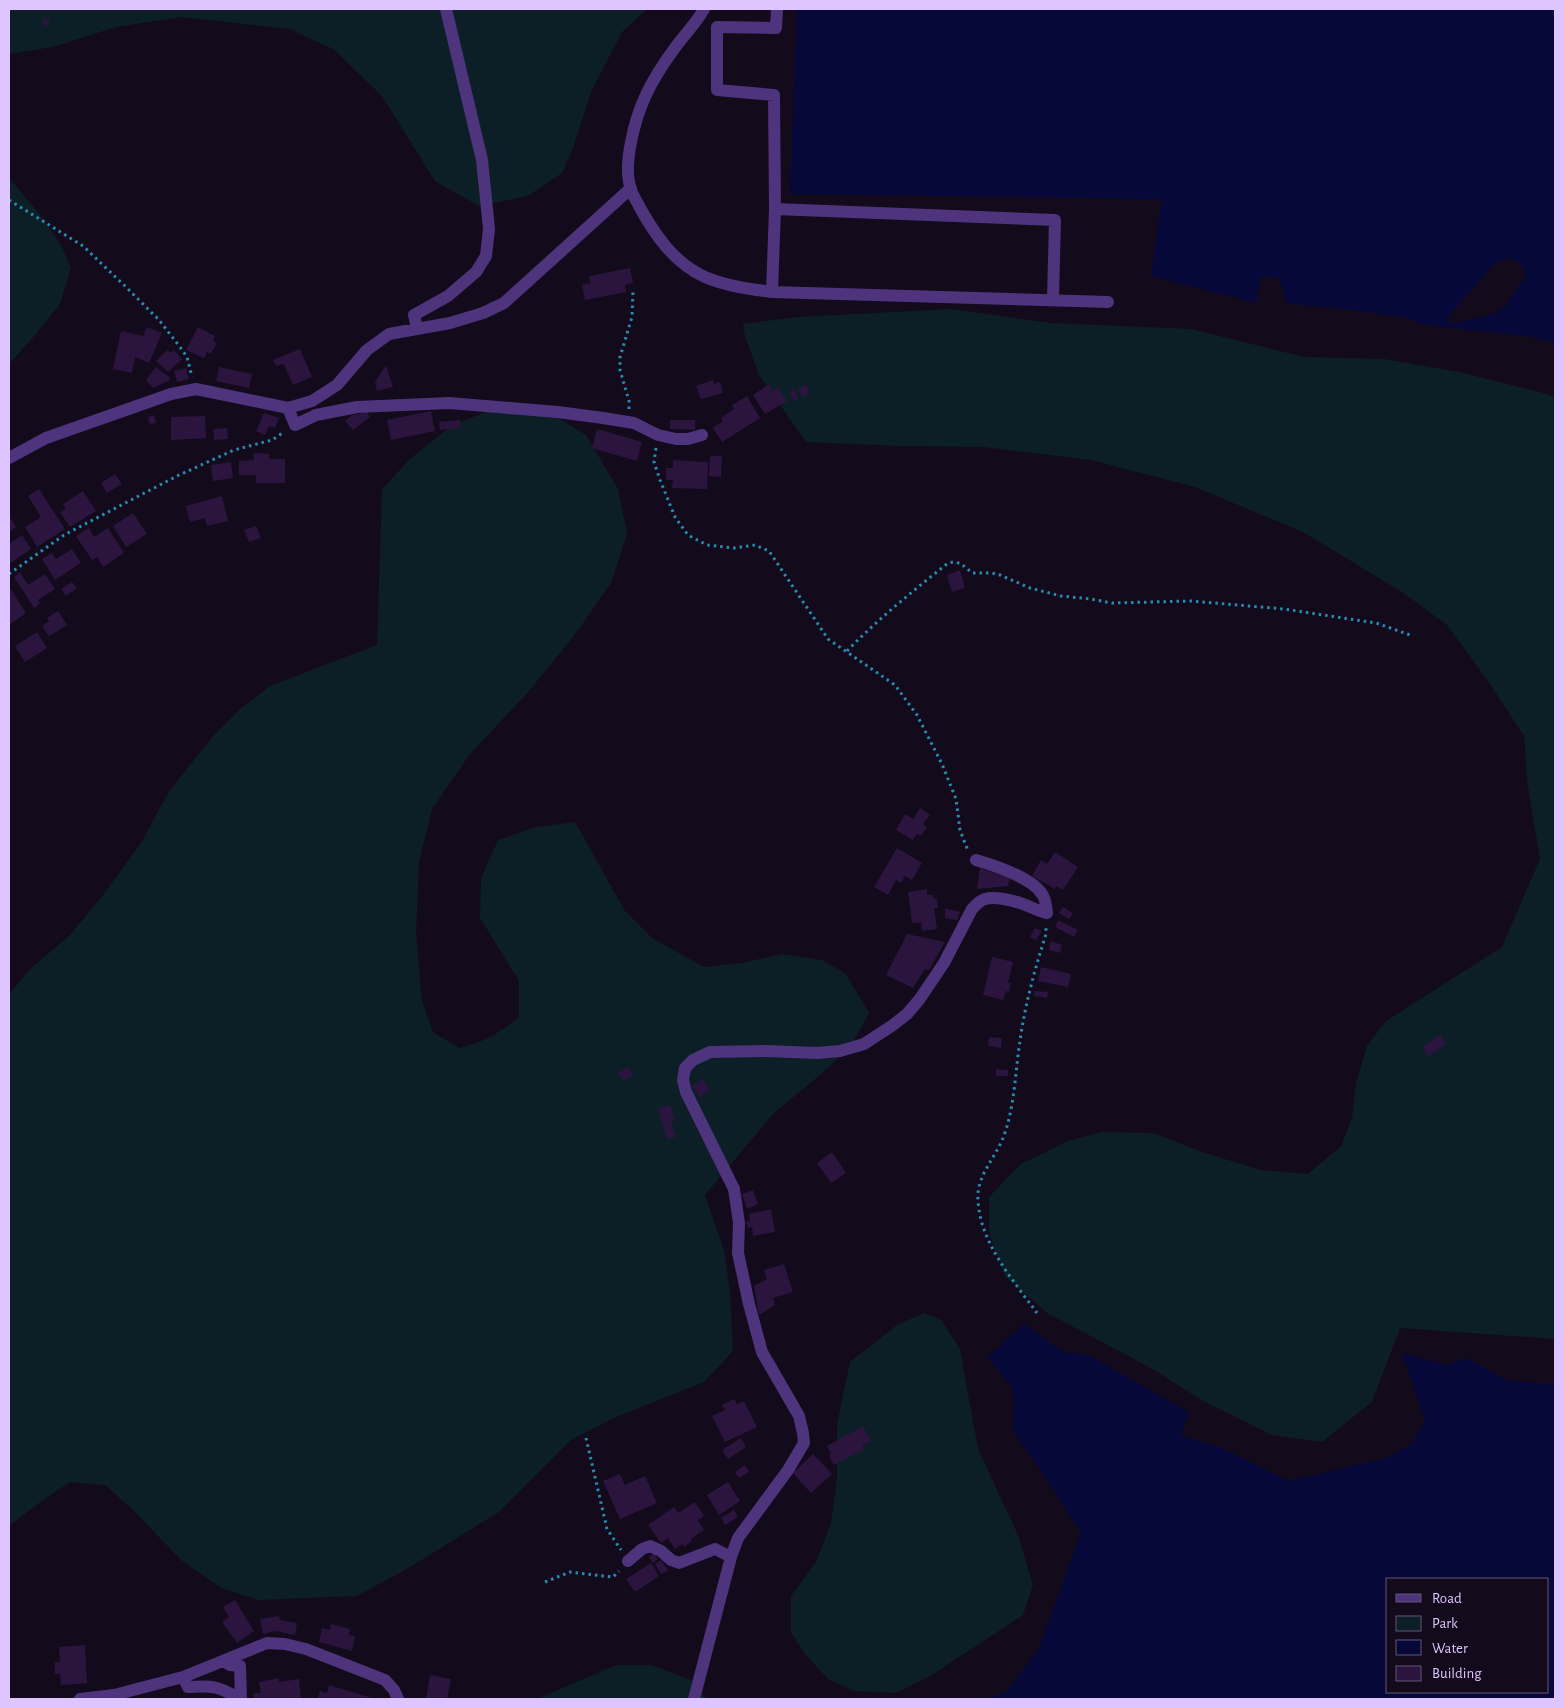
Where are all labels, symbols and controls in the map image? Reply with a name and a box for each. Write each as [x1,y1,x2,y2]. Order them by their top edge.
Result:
legend [1386,1578,1549,1693]
text: Road [1432,1591,1462,1606]
text: Park [1432,1616,1458,1631]
text: Water [1432,1641,1468,1656]
text: Building [1432,1666,1482,1681]

